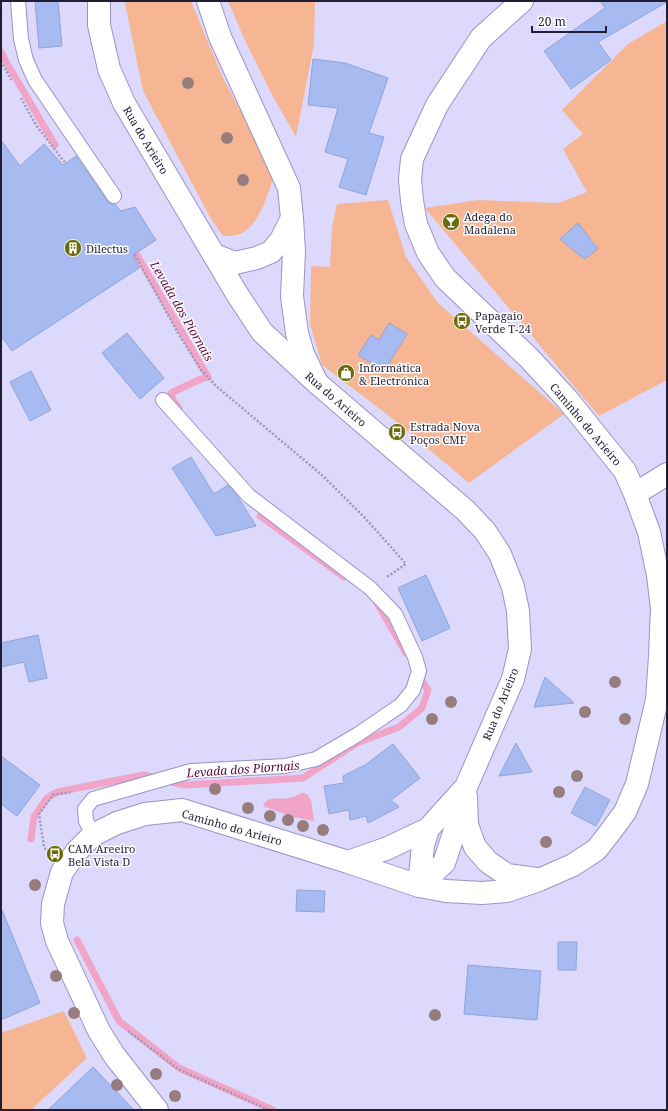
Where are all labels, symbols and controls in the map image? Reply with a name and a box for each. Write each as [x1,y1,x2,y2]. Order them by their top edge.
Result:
scale bar [532,8,606,34]
text: 20 m [538,13,566,30]
street label: Rua do Arieiro [120,103,172,177]
place label: Adega do Madalena [464,209,516,237]
bar icon: Adega do Madalena [441,212,461,232]
building icon: Dilectus [63,238,83,258]
place label: Dilectus [86,241,128,256]
water label: Levada dos Piornais [146,257,218,365]
place label: Papagaio Verde T-24 [475,308,531,336]
bus stop icon: Papagaio Verde T-24 [452,311,472,331]
place label: Informática & Electrónica [359,360,429,388]
shop icon: Informática & Electrónica [336,363,356,383]
street label: Rua do Arieiro [302,368,370,430]
street label: Caminho do Arieiro [547,380,625,468]
place label: Estrada Nova Poços CMF [410,419,480,447]
bus stop icon: Estrada Nova Poços CMF [387,422,407,442]
street label: Rua do Arieiro [479,666,521,742]
water label: Levada dos Piornais [185,757,301,782]
street label: Caminho do Arieiro [180,806,284,848]
place label: CAM Areeiro Bela Vista D [68,841,135,869]
bus stop icon: CAM Areeiro Bela Vista D [45,844,65,864]

